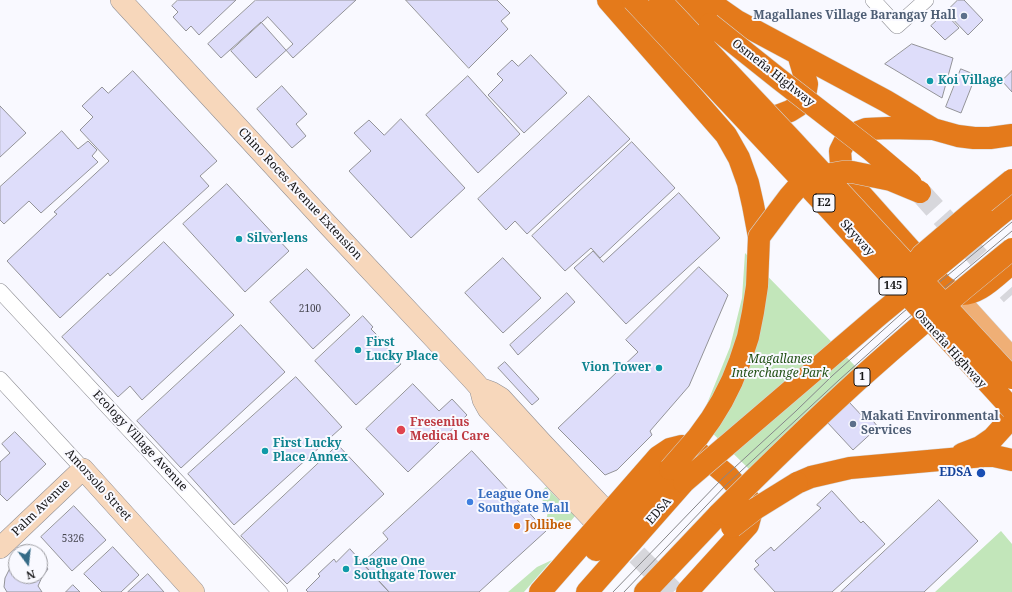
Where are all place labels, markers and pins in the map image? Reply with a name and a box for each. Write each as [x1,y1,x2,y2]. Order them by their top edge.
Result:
place label: Magallanes Village Barangay Hall [753,9,956,23]
marker: Magallanes Village Barangay Hall [959,11,969,21]
place label: Koi Village [938,74,1003,88]
marker: Koi Village [925,76,935,86]
place label: Silverlens [247,232,308,246]
marker: Silverlens [234,234,244,244]
place label: First Lucky Place [366,336,438,364]
marker: First Lucky Place [353,345,363,355]
place label: Vion Tower [582,361,651,375]
marker: Vion Tower [654,363,664,373]
place label: Makati Environmental Services [861,410,999,438]
place label: Fresenius Medical Care [410,416,490,444]
marker: Makati Environmental Services [848,419,858,429]
marker: Fresenius Medical Care [395,424,407,436]
place label: First Lucky Place Annex [273,437,348,465]
marker: First Lucky Place Annex [260,446,270,456]
place label: EDSA [939,466,972,480]
marker: EDSA [975,467,987,479]
place label: League One Southgate Mall [478,488,569,516]
marker: League One Southgate Mall [465,497,475,507]
place label: Jollibee [525,519,571,533]
marker: Jollibee [512,521,522,531]
place label: League One Southgate Tower [354,555,456,583]
marker: League One Southgate Tower [341,564,351,574]

